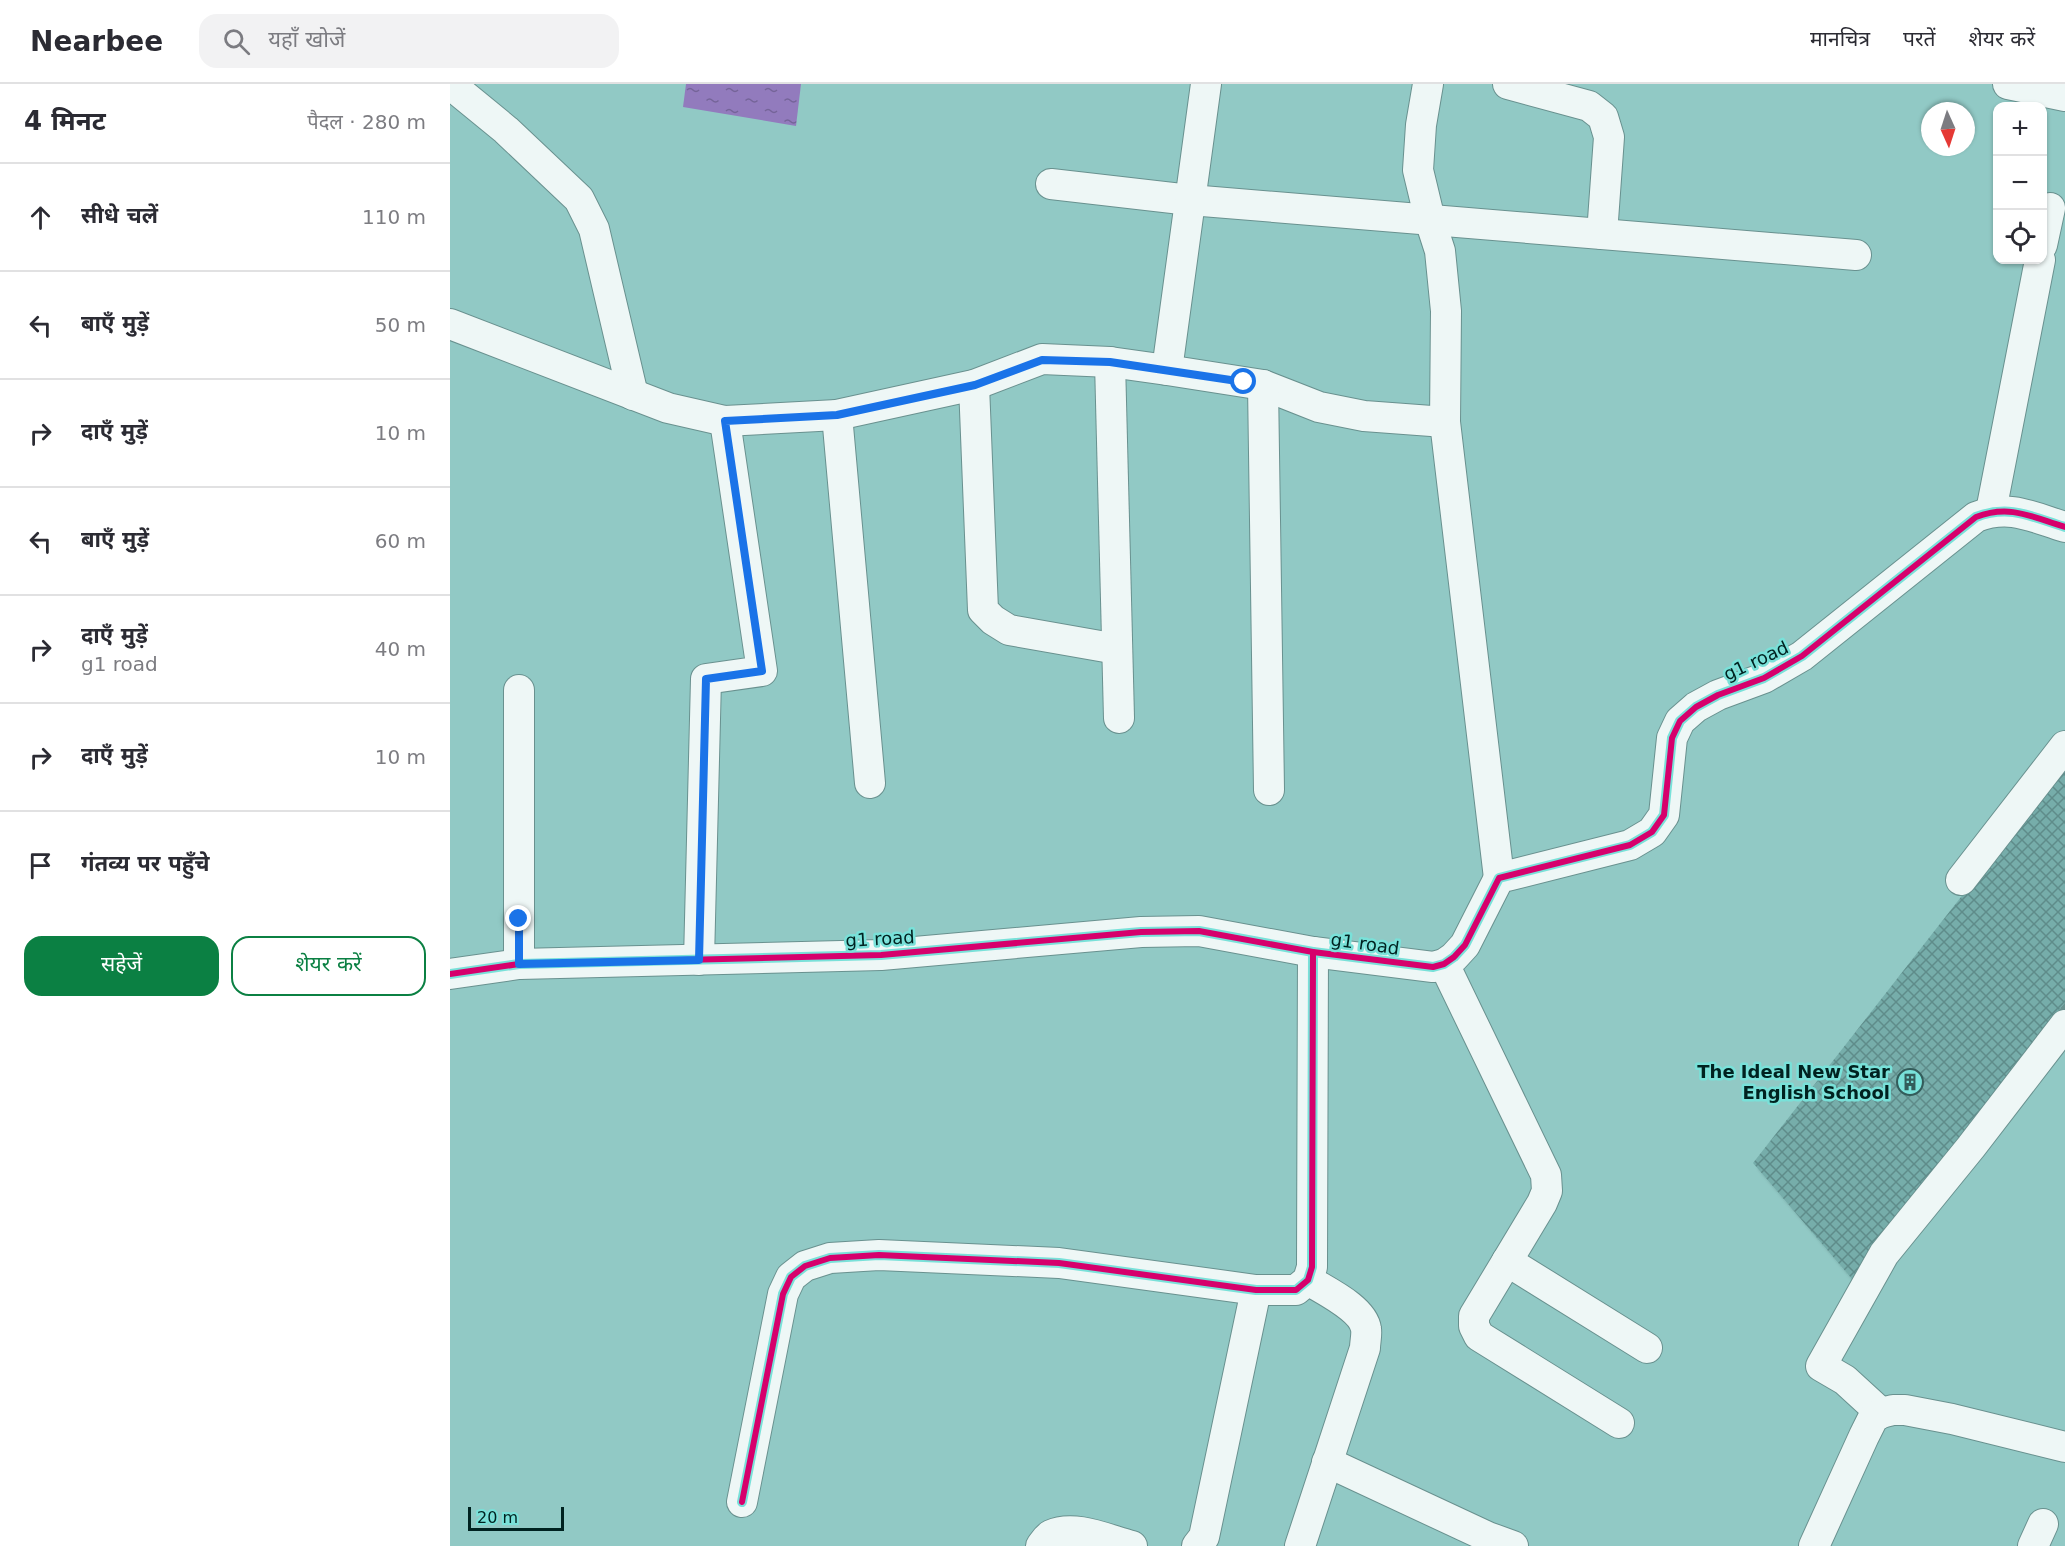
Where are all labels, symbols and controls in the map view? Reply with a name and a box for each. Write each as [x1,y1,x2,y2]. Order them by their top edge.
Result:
search box [199,14,619,68]
text: Nearbee [30,25,163,58]
icon: search [220,25,253,58]
text: यहाँ खोजें [268,27,345,52]
text: मानचित्र [1810,27,1870,51]
text: परतें [1903,27,1936,51]
text: शेयर करें [1969,27,2035,51]
north arrow [1921,102,1975,156]
map controls [1993,102,2047,264]
button: + [1993,102,2047,156]
text: 4 मिनट [24,106,106,136]
text: पैदल · 280 m [307,110,426,134]
button: − [1993,156,2047,210]
icon: ahead [24,201,57,234]
text: सीधे चलें [81,203,158,228]
text: 110 m [362,205,426,229]
button: locate [1993,210,2047,264]
icon: left [24,309,57,342]
text: बाएँ मुड़ें [81,311,149,336]
text: 50 m [375,313,426,337]
route start [1230,368,1256,394]
icon: right [24,417,57,450]
text: दाएँ मुड़ें [81,419,148,444]
text: 10 m [375,421,426,445]
icon: left [24,525,57,558]
text: बाएँ मुड़ें [81,527,149,552]
text: 60 m [375,529,426,553]
text: दाएँ मुड़ें [81,623,148,648]
icon: right [24,633,57,666]
street label: g1 road [1720,636,1792,685]
text: 40 m [375,637,426,661]
text: g1 road [81,652,158,676]
icon: right [24,741,57,774]
text: दाएँ मुड़ें [81,743,148,768]
text: 10 m [375,745,426,769]
icon: arrive [24,849,57,882]
text: गंतव्य पर पहुँचे [81,851,209,876]
route end [505,905,531,931]
street label: g1 road [845,926,915,951]
street label: g1 road [1329,928,1401,959]
button: सहेजें [24,936,219,996]
button: शेयर करें [231,936,426,996]
place label: The Ideal New Star English School [1697,1061,1890,1103]
building icon: The Ideal New Star English School [1895,1067,1925,1097]
scale bar [468,1504,564,1532]
text: 20 m [477,1508,518,1527]

